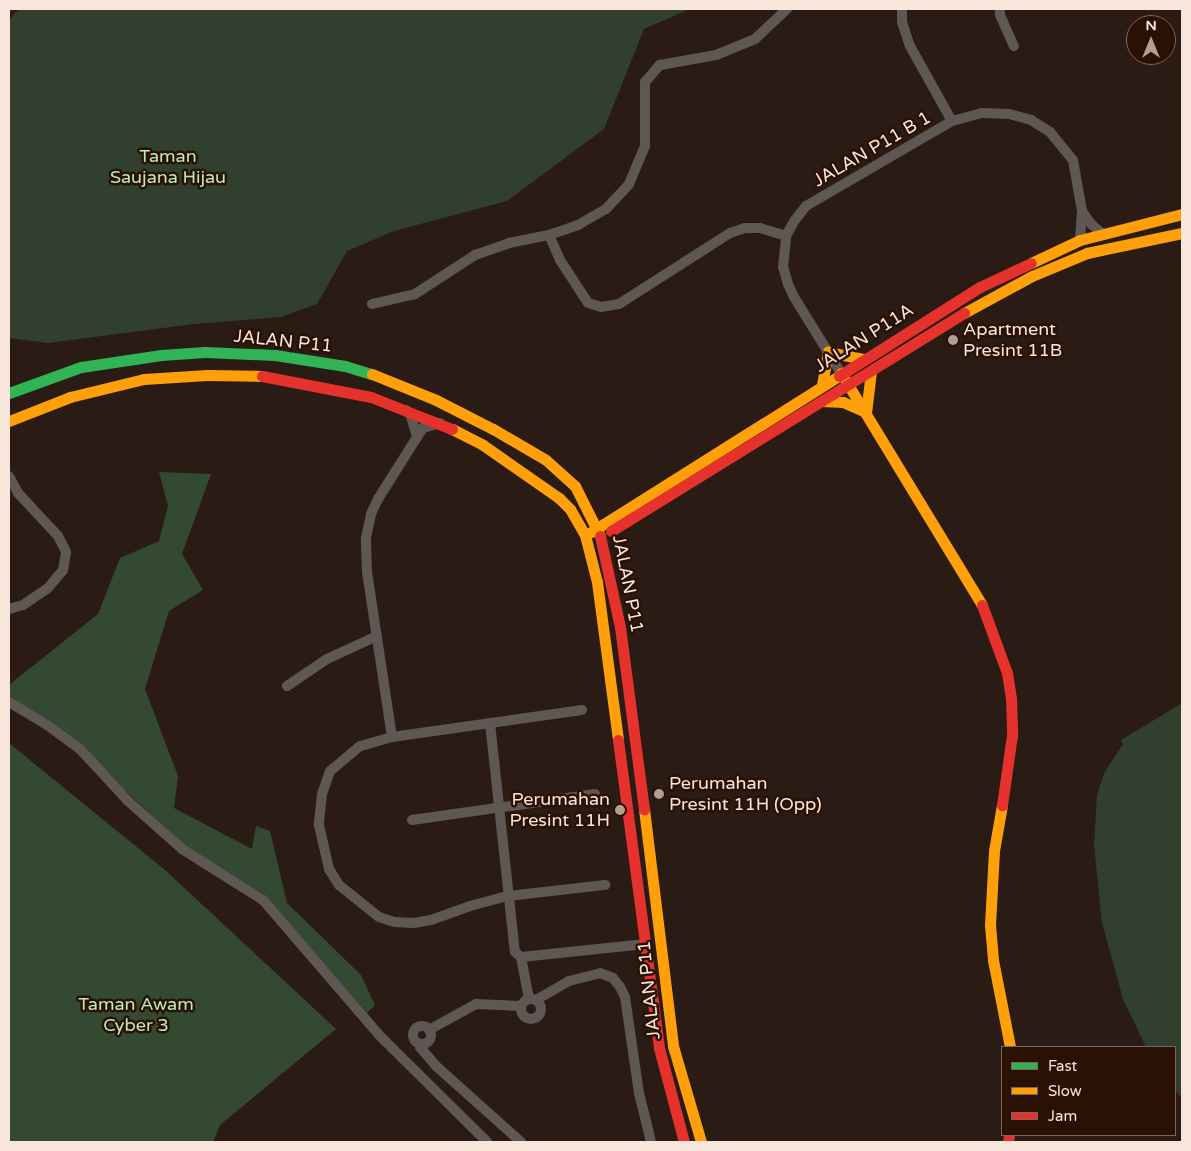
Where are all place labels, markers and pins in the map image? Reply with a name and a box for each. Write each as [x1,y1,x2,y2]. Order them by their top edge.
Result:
place label: Apartment Presint 11B [963,319,1062,362]
marker: Apartment Presint 11B [947,334,959,346]
place label: Perumahan Presint 11H (Opp) [669,773,822,816]
marker: Perumahan Presint 11H (Opp) [653,788,665,800]
place label: Perumahan Presint 11H [510,789,610,832]
marker: Perumahan Presint 11H [614,804,626,816]

